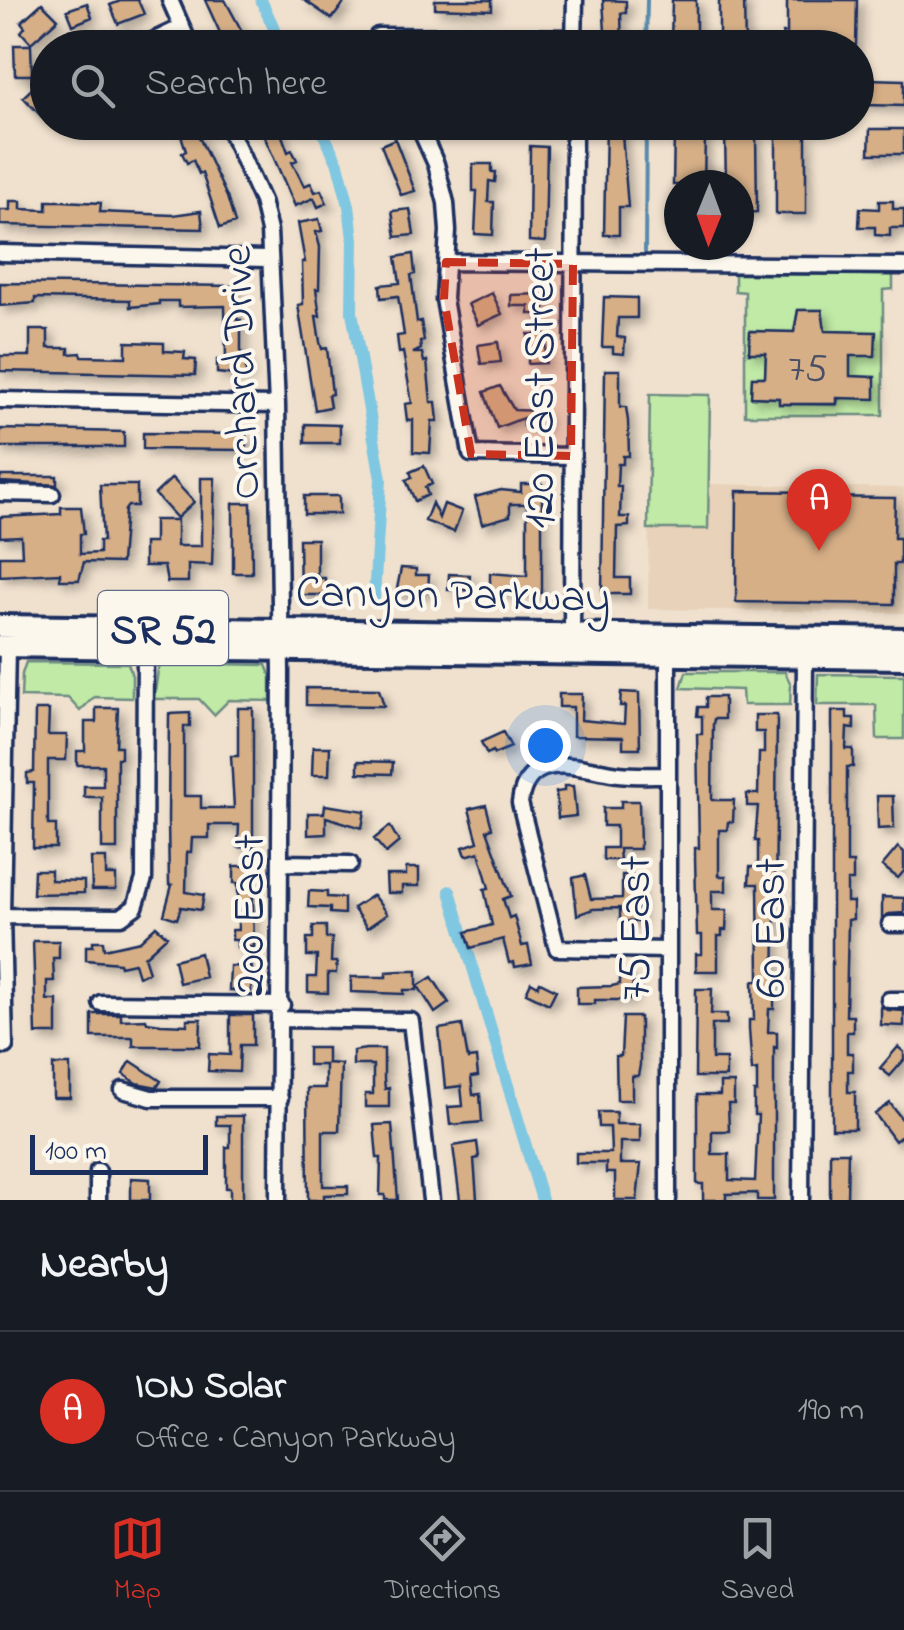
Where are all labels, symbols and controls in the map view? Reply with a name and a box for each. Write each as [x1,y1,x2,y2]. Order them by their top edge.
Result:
search box [30,30,874,140]
text: Search here [145,57,327,113]
icon: search [65,58,120,113]
north arrow [664,170,754,260]
street label: Orchard Drive [206,244,280,501]
street label: 120 East Street [509,247,575,529]
house number: 75 [788,341,828,400]
pin: A [786,468,852,551]
street label: Canyon Parkway [295,561,611,633]
road number: SR 52 [98,591,228,665]
your location [520,720,571,771]
street label: 200 East [219,834,285,996]
street label: 75 East [605,855,671,1001]
street label: 60 East [740,858,806,998]
scale bar [30,1130,208,1174]
text: 100 m [45,1132,107,1173]
text: Nearby [40,1235,168,1296]
text: ION Solar [135,1360,286,1416]
text: A [63,1388,82,1435]
text: 190 m [798,1388,864,1435]
text: Office · Canyon Parkway [135,1416,456,1463]
tab: Map [110,1511,165,1612]
tab: Directions [385,1511,501,1612]
tab: Saved [721,1511,794,1612]

